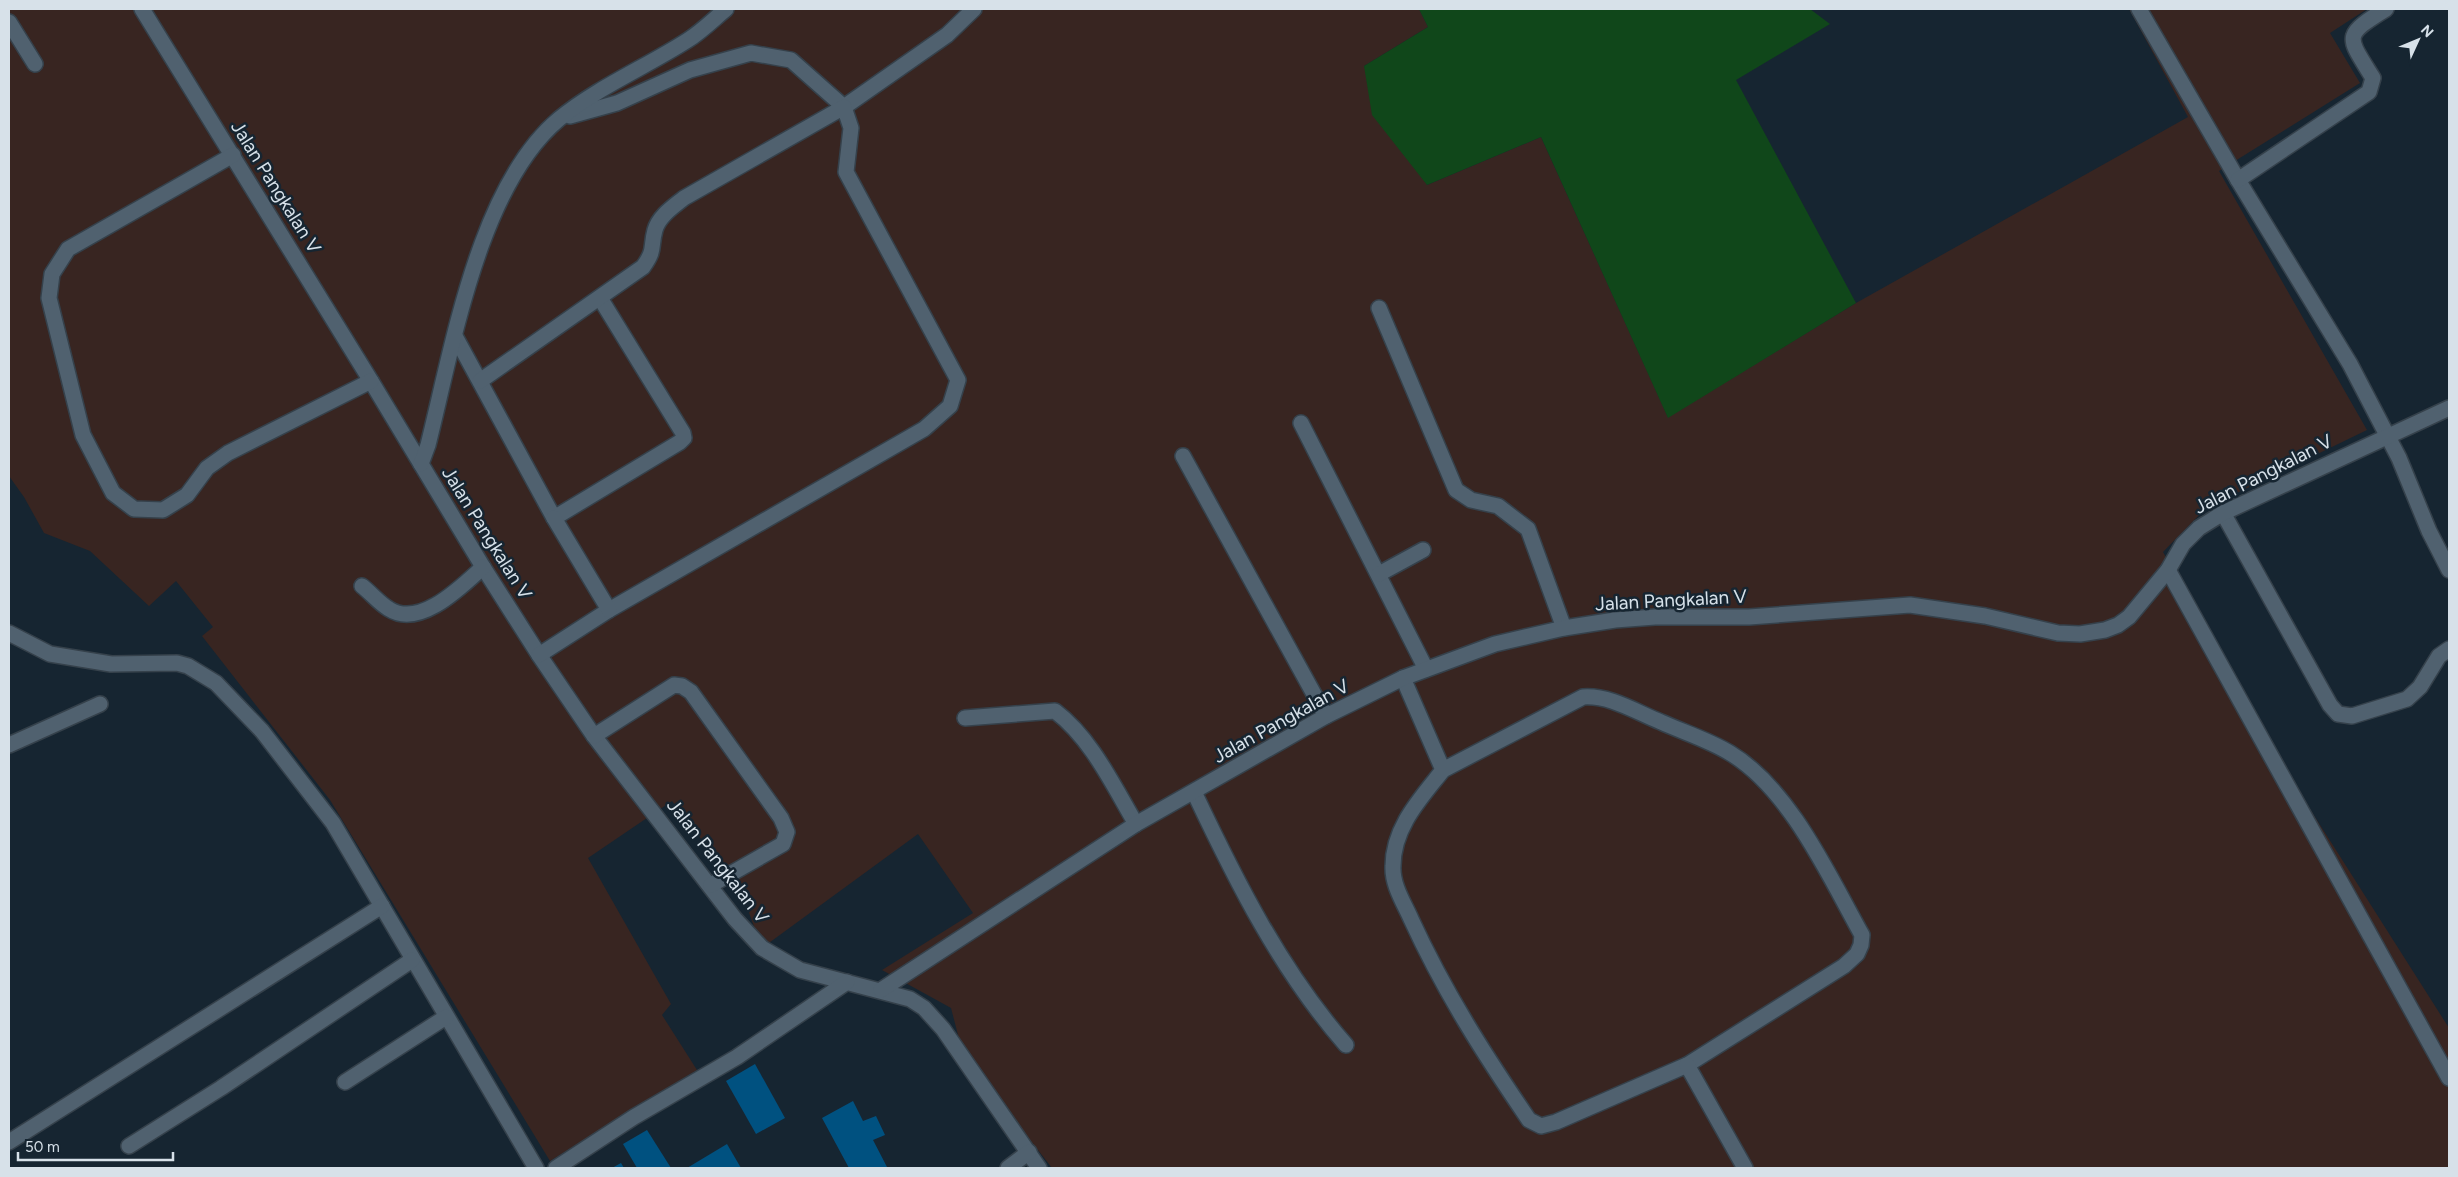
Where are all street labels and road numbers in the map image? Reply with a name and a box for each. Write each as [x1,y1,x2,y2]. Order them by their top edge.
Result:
street label: Jalan Pangkalan V [226,116,326,258]
street label: Jalan Pangkalan V [2190,429,2336,519]
street label: Jalan Pangkalan V [437,462,537,604]
street label: Jalan Pangkalan V [1595,585,1747,615]
street label: Jalan Pangkalan V [1209,674,1353,768]
street label: Jalan Pangkalan V [662,794,774,928]

